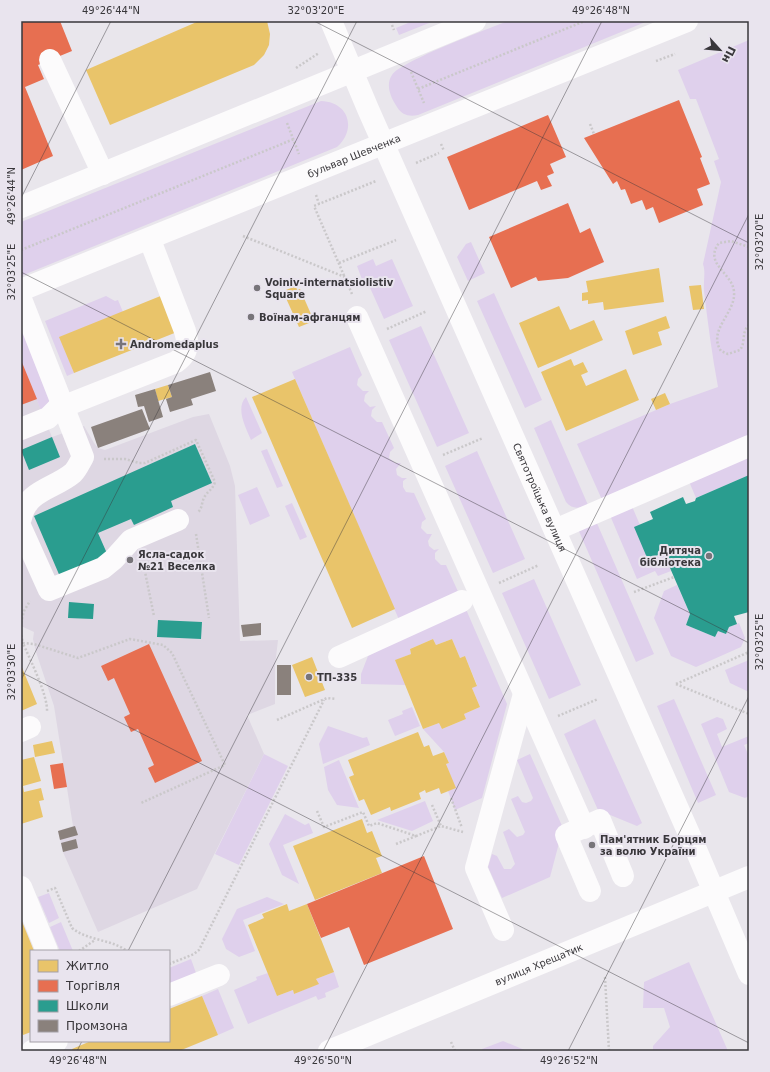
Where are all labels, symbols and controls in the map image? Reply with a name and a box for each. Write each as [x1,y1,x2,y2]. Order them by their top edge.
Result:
text: 49°26'44"N [82,5,140,16]
text: 32°03'20"E [288,5,344,16]
text: 49°26'48"N [572,5,630,16]
north arrow [700,30,740,70]
text: Пн [719,44,738,65]
street label: бульвар Шевченка [306,132,402,180]
text: 49°26'44"N [6,167,17,225]
text: 32°03'20"E [754,214,765,270]
text: 32°03'25"E [6,244,17,300]
place label: Voiniv-internatsiolistiv Square [265,277,394,300]
marker: Voiniv-internatsiolistiv Square [252,283,262,293]
marker: Воїнам-афганцям [246,312,256,322]
place label: Воїнам-афганцям [259,312,360,323]
marker: Andromedaplus [115,338,127,350]
place label: Andromedaplus [130,339,219,350]
street label: Святотроїцька вулиця [511,441,568,553]
place label: Дитяча бібліотека [640,545,701,568]
place label: Ясла-садок №21 Веселка [138,549,215,572]
marker: Дитяча бібліотека [704,551,714,561]
marker: Ясла-садок №21 Веселка [125,555,135,565]
text: 32°03'25"E [754,614,765,670]
text: 32°03'30"E [6,644,17,700]
marker: ТП-335 [304,672,314,682]
place label: ТП-335 [317,672,357,683]
place label: Пам'ятник Борцям за волю України [600,834,706,857]
marker: Пам'ятник Борцям за волю України [587,840,597,850]
street label: вулиця Хрещатик [493,941,584,988]
legend [30,950,170,1042]
text: Житло [66,959,109,973]
text: Торгівля [65,979,120,993]
text: Школи [66,999,109,1013]
text: Промзона [66,1019,128,1033]
text: 49°26'48"N [49,1055,107,1066]
text: 49°26'50"N [294,1055,352,1066]
text: 49°26'52"N [540,1055,598,1066]

